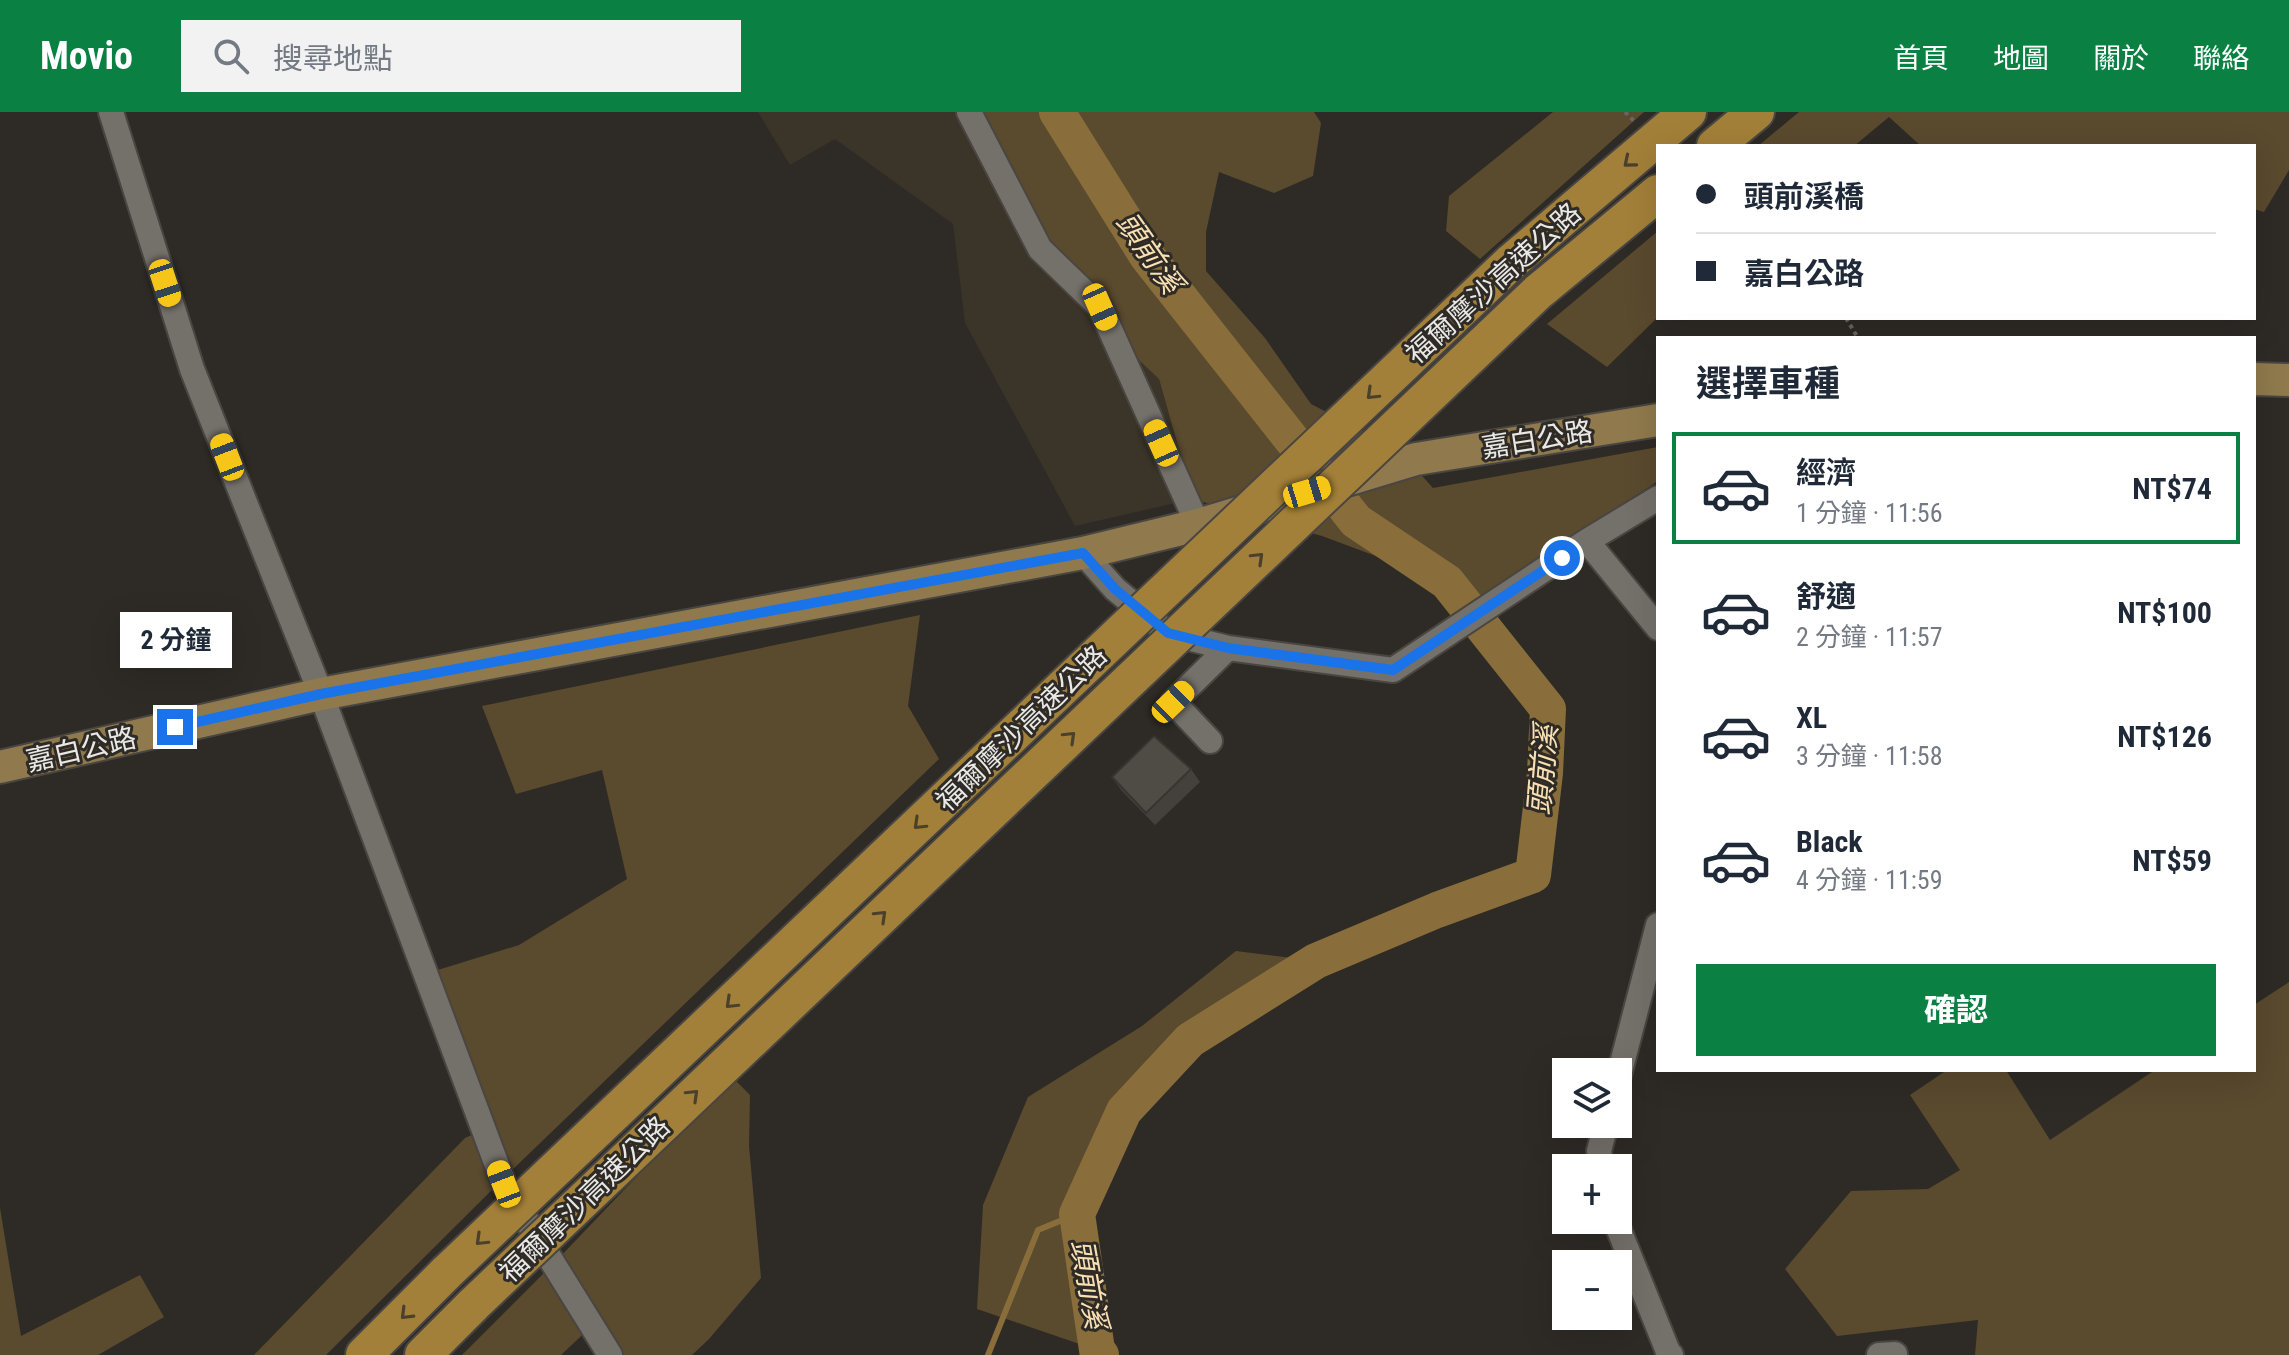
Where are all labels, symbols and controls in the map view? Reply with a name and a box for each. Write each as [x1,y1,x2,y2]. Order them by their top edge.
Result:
search box [181,20,741,92]
text: Movio [40,34,133,78]
icon: search [209,34,253,78]
text: 搜尋地點 [273,41,393,76]
text: 首頁 [1893,42,1949,75]
text: 地圖 [1993,42,2049,75]
text: 關於 [2093,42,2149,75]
text: 聯絡 [2193,42,2249,75]
one-way arrow [1623,152,1638,167]
text: 頭前溪橋 [1744,179,1864,214]
street label: 福爾摩沙高速公路 [1399,196,1588,371]
water label: 頭前溪 [1109,206,1192,303]
car [146,256,184,310]
text: 嘉白公路 [1744,256,1864,291]
car [1079,280,1121,334]
text: 選擇車種 [1696,363,1840,405]
one-way arrow [1367,385,1381,400]
street label: 嘉白公路 [1479,414,1595,465]
car [1140,416,1182,470]
car [207,430,247,484]
icon: car [1700,452,1772,524]
text: 經濟 [1796,455,1856,490]
text: NT$74 [2132,471,2212,506]
car [1281,474,1333,510]
text: 1 分鐘 · 11:56 [1796,498,1942,528]
route start [1544,540,1580,576]
one-way arrow [1249,552,1263,567]
icon: car [1700,576,1772,648]
text: 舒適 [1796,579,1856,614]
text: NT$100 [2117,595,2212,630]
callout: 2 分鐘 [119,611,231,667]
text: 2 分鐘 · 11:57 [1796,622,1942,652]
text: 2 分鐘 [140,625,212,655]
street label: 福爾摩沙高速公路 [929,639,1113,818]
car [1147,677,1199,727]
icon: car [1700,700,1772,772]
text: XL [1796,700,1827,735]
route end [157,709,193,745]
text: NT$126 [2117,719,2212,754]
water label: 頭前溪 [1521,720,1564,816]
street label: 嘉白公路 [23,721,139,778]
one-way arrow [1061,732,1075,746]
text: 3 分鐘 · 11:58 [1796,741,1942,771]
one-way arrow [914,815,928,829]
icon: car [1700,824,1772,896]
text: Black [1796,824,1863,859]
text: NT$59 [2132,843,2212,878]
text: 4 分鐘 · 11:59 [1796,865,1942,895]
one-way arrow [872,912,887,926]
button: 確認 [1696,964,2216,1056]
one-way arrow [725,994,740,1008]
map controls [1552,1058,1632,1330]
button: layers [1552,1058,1632,1138]
one-way arrow [684,1090,698,1105]
street label: 福爾摩沙高速公路 [492,1110,676,1289]
button: + [1552,1154,1632,1234]
car [484,1157,524,1211]
one-way arrow [476,1230,490,1245]
water label: 頭前溪 [1064,1237,1115,1335]
button: − [1552,1250,1632,1330]
one-way arrow [400,1305,415,1319]

